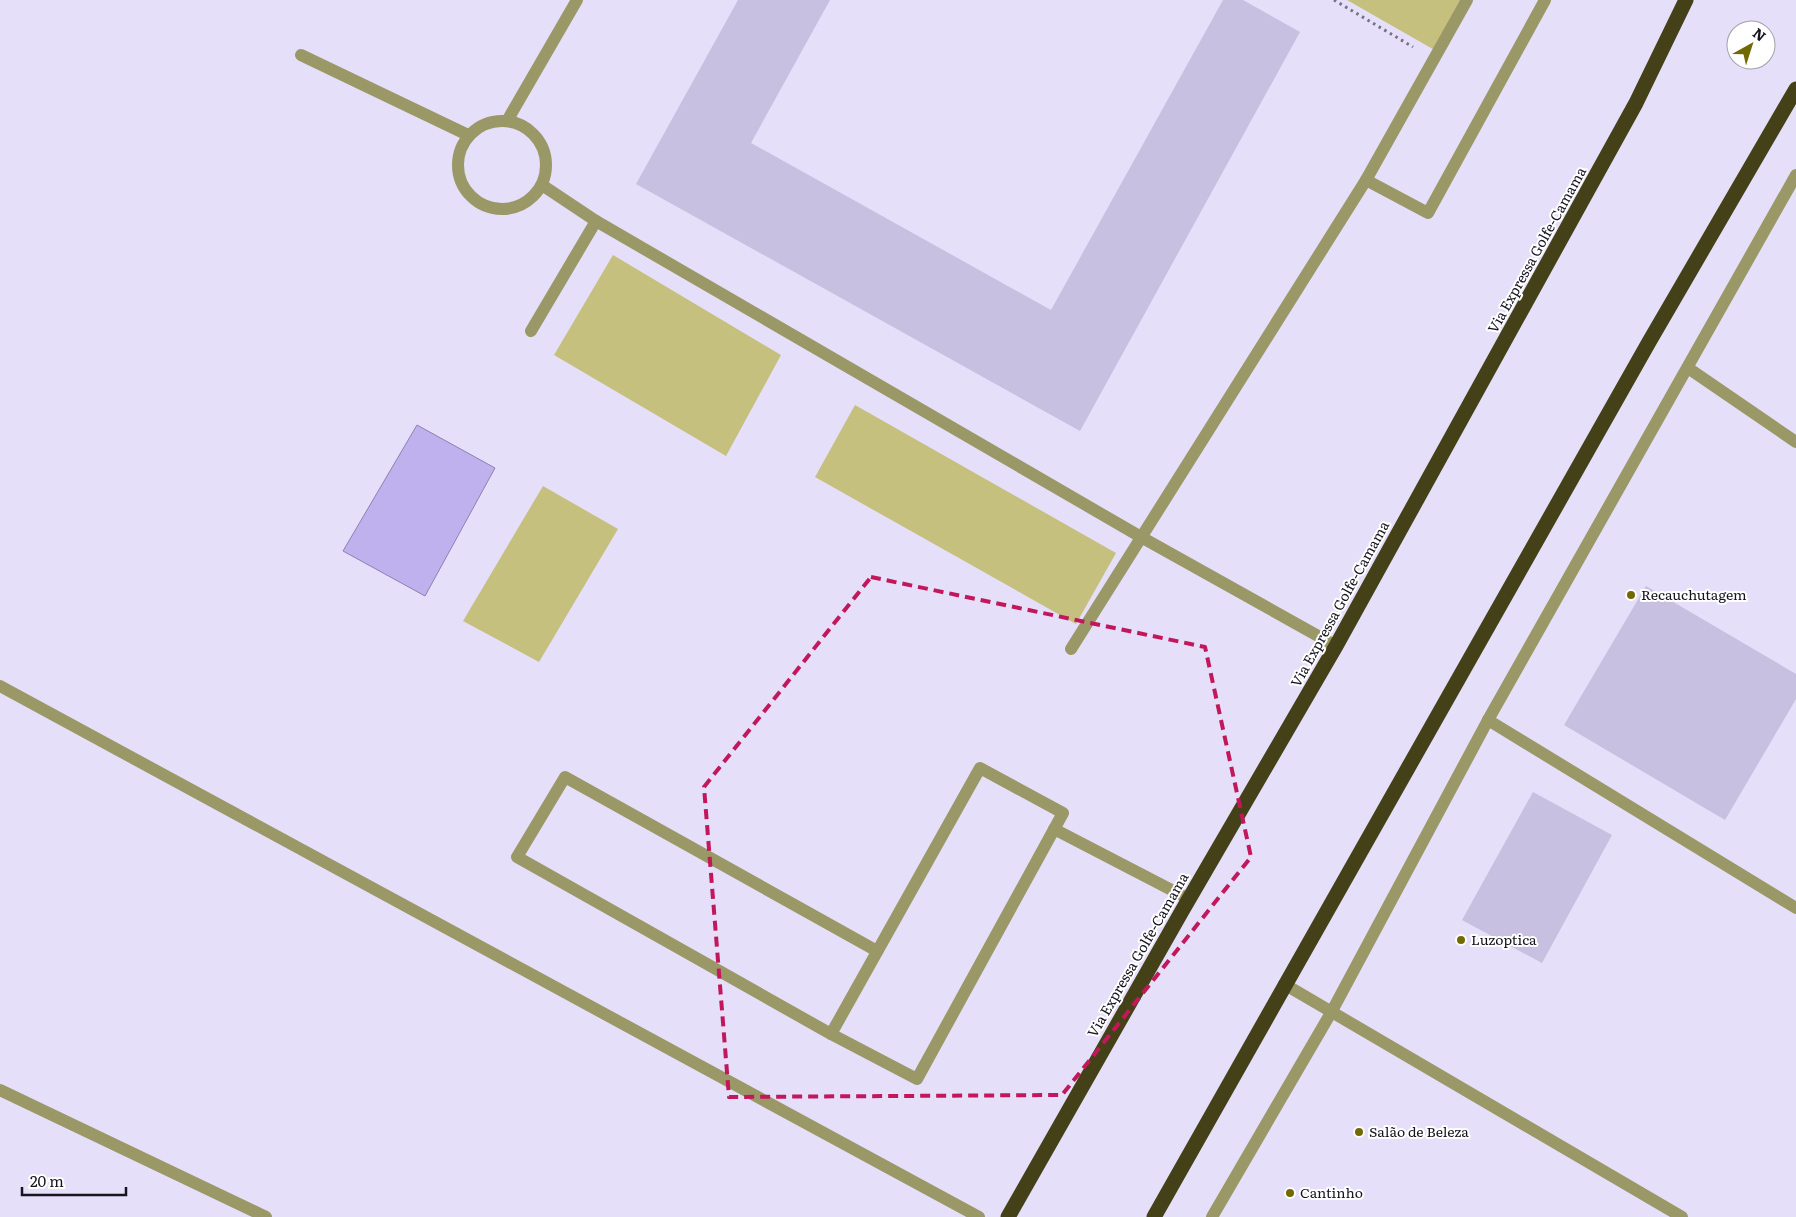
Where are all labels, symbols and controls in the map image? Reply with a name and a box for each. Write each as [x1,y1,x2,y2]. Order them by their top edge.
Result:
north arrow [1726,20,1776,70]
text: N [1749,23,1771,46]
street label: Via Expressa Golfe-Camama [1482,163,1590,336]
street label: Via Expressa Golfe-Camama [1285,517,1393,690]
place label: Recauchutagem [1641,584,1747,604]
marker: Recauchutagem [1625,589,1637,601]
street label: Via Expressa Golfe-Camama [1082,868,1193,1040]
place label: Luzoptica [1471,929,1537,949]
marker: Luzoptica [1455,934,1467,946]
place label: Salão de Beleza [1369,1121,1469,1141]
marker: Salão de Beleza [1353,1126,1365,1138]
scale bar [22,1164,126,1196]
text: 20 m [30,1169,64,1192]
place label: Cantinho [1300,1182,1363,1202]
marker: Cantinho [1284,1187,1296,1199]

